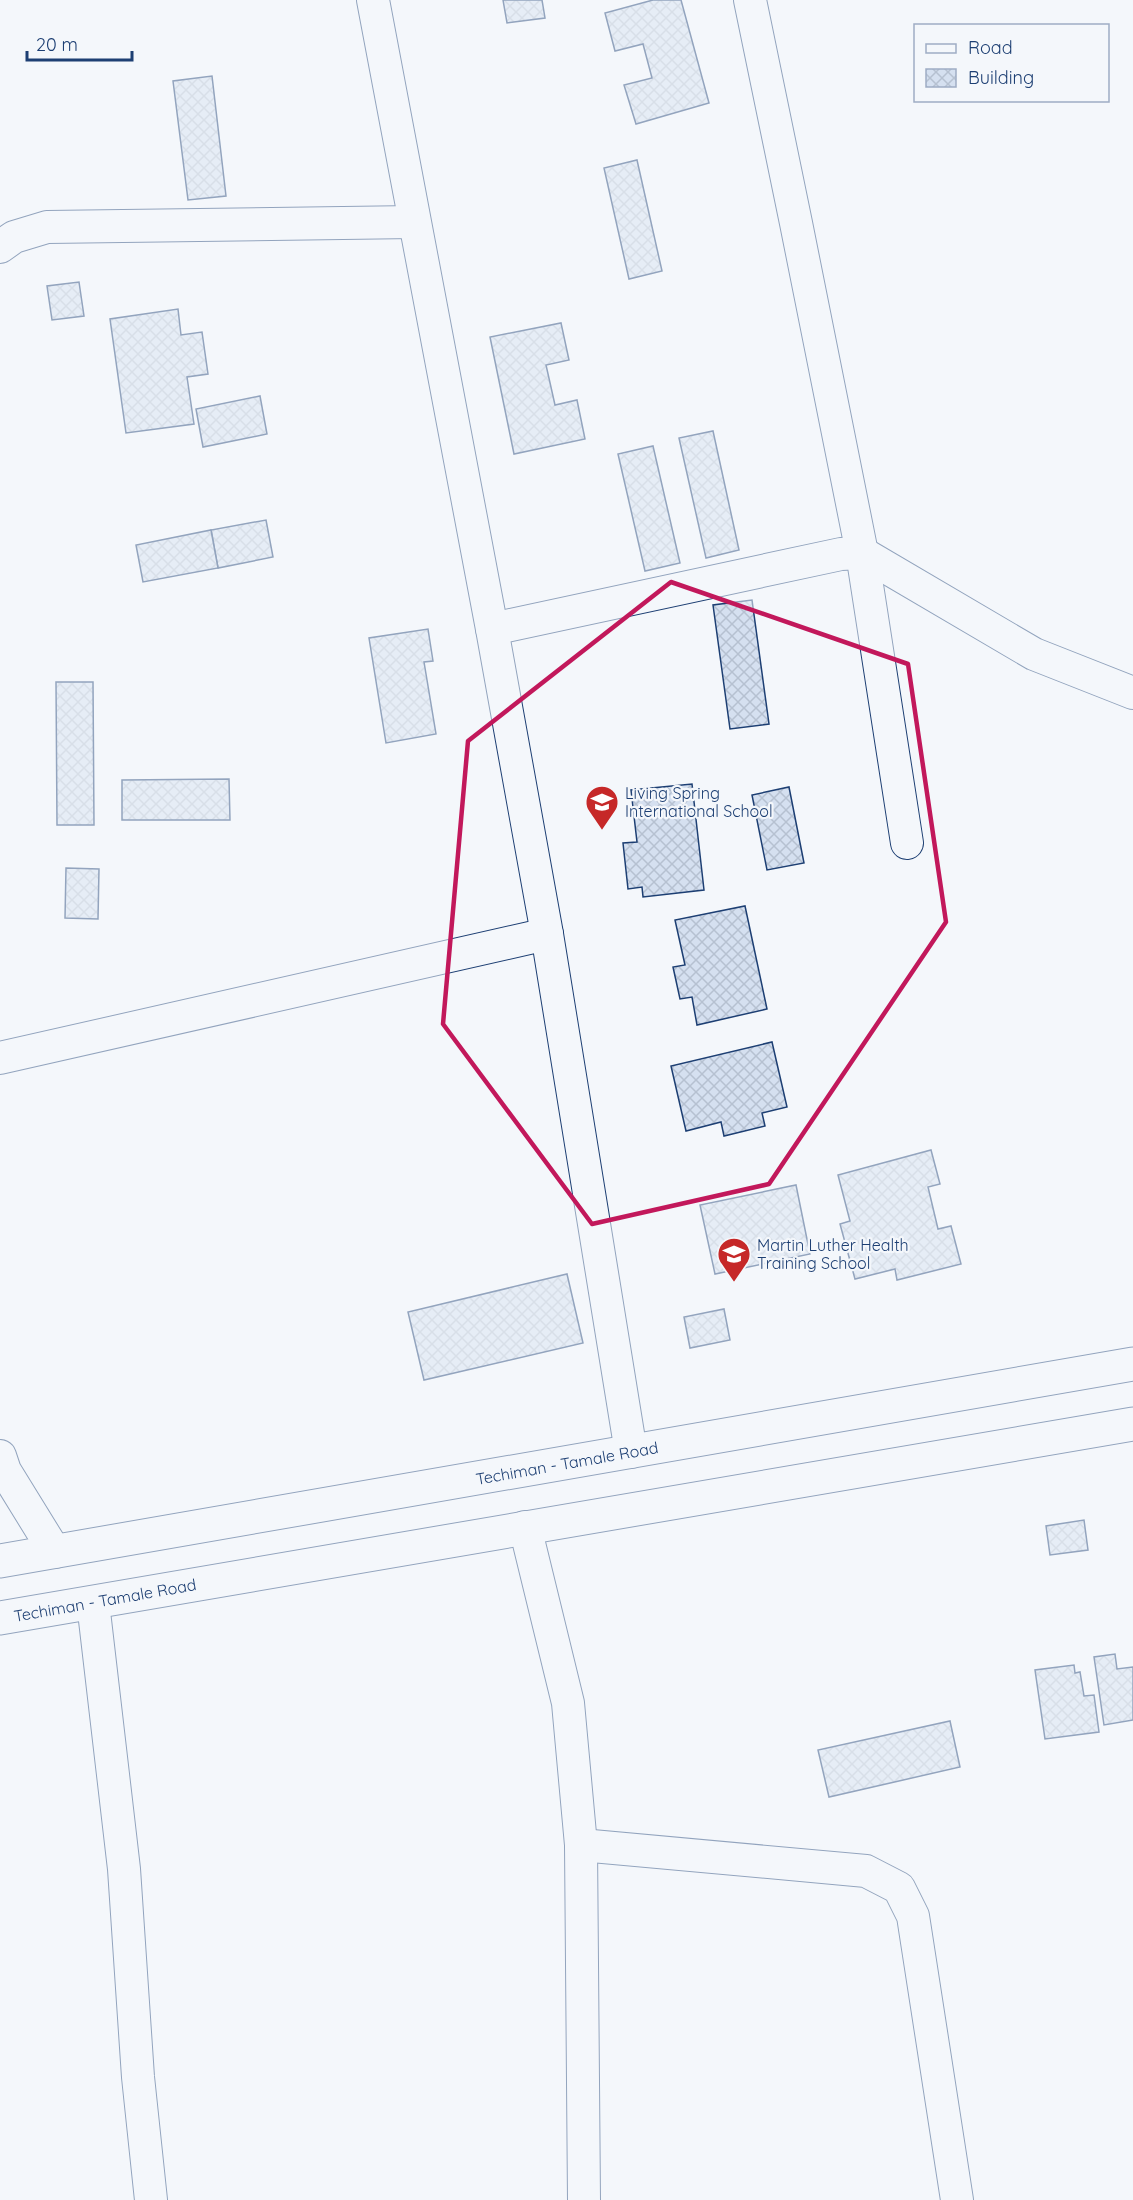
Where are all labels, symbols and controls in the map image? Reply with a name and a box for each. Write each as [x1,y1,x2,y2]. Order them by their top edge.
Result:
scale bar [27,24,132,62]
legend [914,24,1109,102]
text: 20 m [36,33,78,56]
text: Road [968,36,1013,59]
text: Building [968,66,1034,89]
place label: Living Spring International School [625,783,773,821]
school or university icon: Living Spring International School [584,784,620,831]
place label: Martin Luther Health Training School [757,1235,909,1273]
school or university icon: Martin Luther Health Training School [716,1236,752,1283]
street label: Techiman - Tamale Road [474,1437,660,1489]
street label: Techiman - Tamale Road [12,1574,198,1626]

